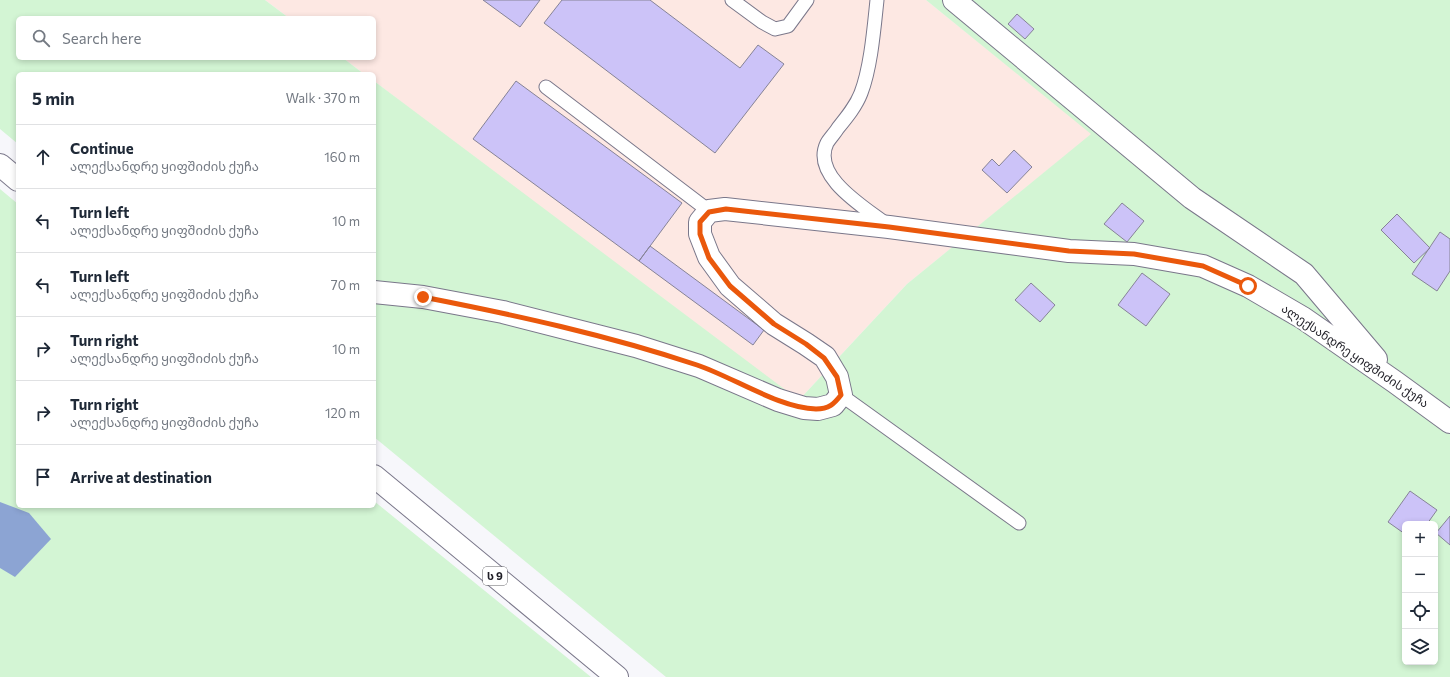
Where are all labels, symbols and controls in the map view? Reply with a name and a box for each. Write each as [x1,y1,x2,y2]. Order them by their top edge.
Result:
search box [16,16,376,60]
icon: search [30,27,52,49]
text: Search here [62,29,141,47]
text: 5 min [32,88,75,109]
text: Walk · 370 m [286,90,360,106]
text: Continue [70,139,134,157]
icon: ahead [32,146,54,168]
text: 160 m [324,149,360,165]
text: ალექსანდრე ყიფშიძის ქუჩა [70,158,259,174]
text: Turn left [70,203,129,221]
icon: left [32,210,54,232]
text: 10 m [332,213,360,229]
text: ალექსანდრე ყიფშიძის ქუჩა [70,222,259,238]
text: Turn left [70,267,129,285]
icon: left [32,274,54,296]
text: 70 m [331,277,360,293]
route start [1239,277,1257,295]
text: ალექსანდრე ყიფშიძის ქუჩა [70,286,259,302]
route end [414,288,432,306]
street label: ალექსანდრე ყიფშიძის ქუჩა [1278,301,1432,411]
text: Turn right [70,331,139,349]
icon: right [32,338,54,360]
text: 10 m [332,341,360,357]
text: ალექსანდრე ყიფშიძის ქუჩა [70,350,259,366]
text: Turn right [70,395,139,413]
icon: right [32,402,54,424]
text: 120 m [325,405,360,421]
text: ალექსანდრე ყიფშიძის ქუჩა [70,414,259,430]
icon: arrive [32,466,54,488]
text: Arrive at destination [70,468,212,486]
map controls [1402,521,1438,665]
button: + [1402,521,1438,557]
button: − [1402,557,1438,593]
road number: ს 9 [483,567,507,585]
button: locate [1402,593,1438,629]
button: layers [1402,629,1438,665]

